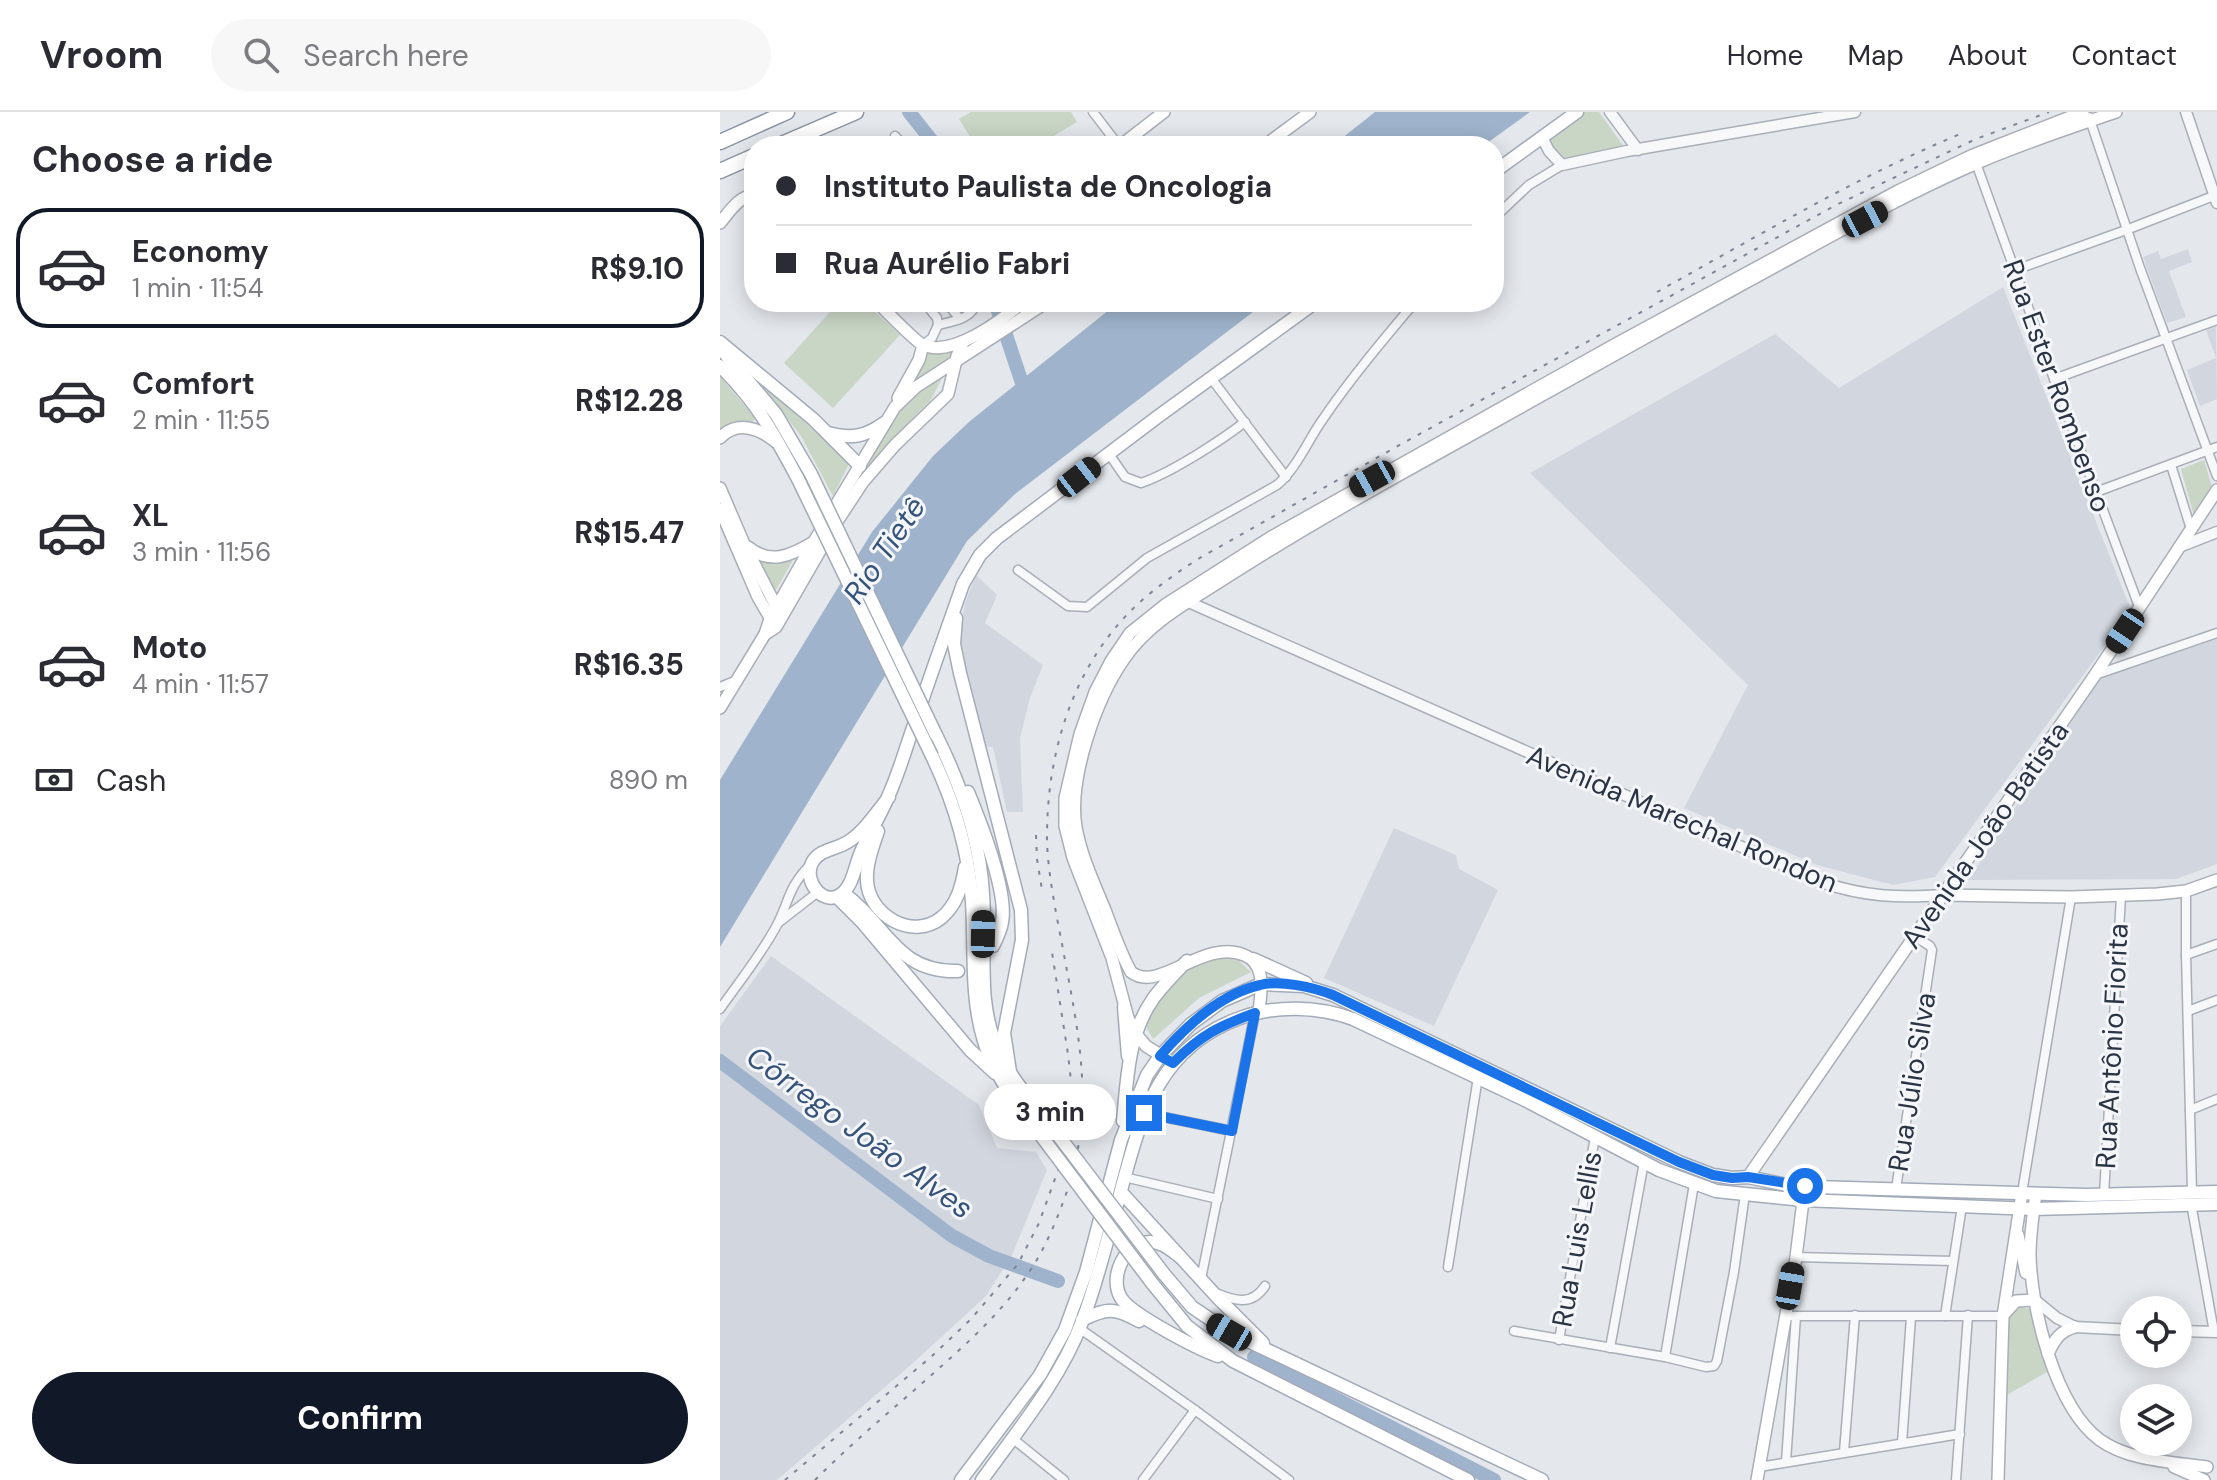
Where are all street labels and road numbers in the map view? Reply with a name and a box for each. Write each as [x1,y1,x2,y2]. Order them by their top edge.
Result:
street label: Rua Ester Rombenso [1994,254,2120,518]
street label: Avenida João Batista [1893,714,2077,956]
street label: Avenida Marechal Rondon [1521,737,1843,901]
street label: Rua Antônio Fiorita [2087,922,2137,1170]
street label: Rua Júlio Silva [1880,990,1944,1174]
street label: Rua Luis Lellis [1543,1148,1611,1330]

